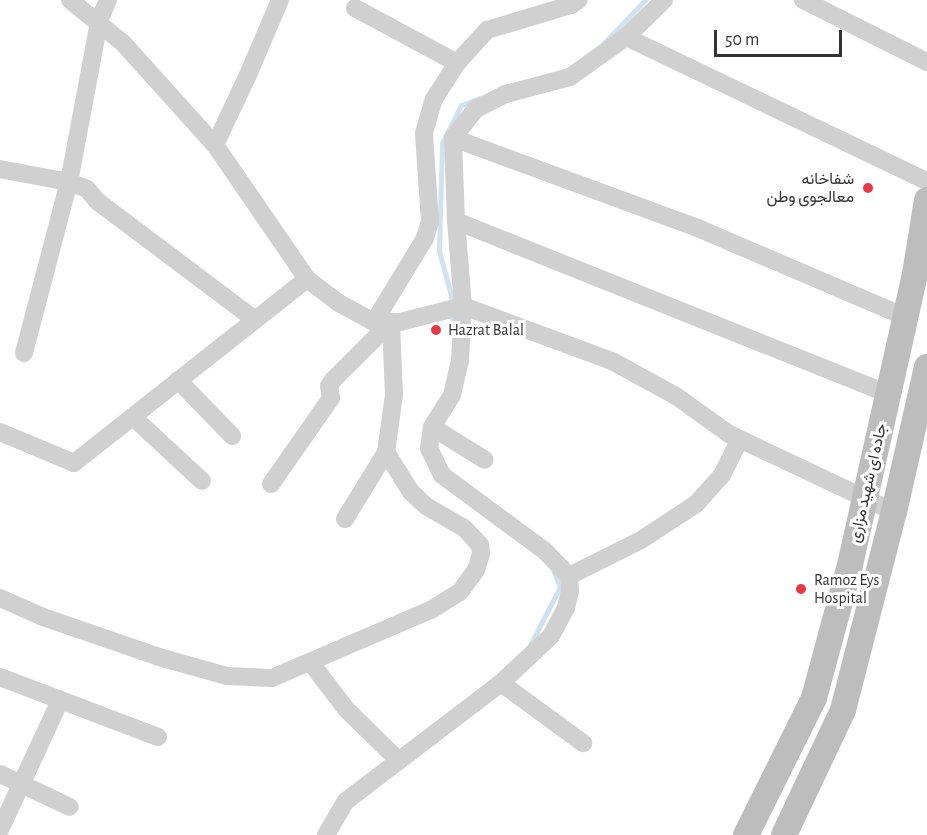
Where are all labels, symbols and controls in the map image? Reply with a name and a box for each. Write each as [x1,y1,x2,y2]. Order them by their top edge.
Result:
scale bar [717,18,844,56]
text: 50 m [725,31,759,49]
place label: شفاخانه معالجوی وطن [766,169,854,207]
marker: شفاخانه معالجوی وطن [859,179,877,197]
place label: Hazrat Balal [448,320,524,340]
marker: Hazrat Balal [429,323,443,337]
street label: جاده ای شهید مزاری [845,421,891,545]
place label: Ramoz Eys Hospital [814,570,879,608]
marker: Ramoz Eys Hospital [792,580,810,598]

